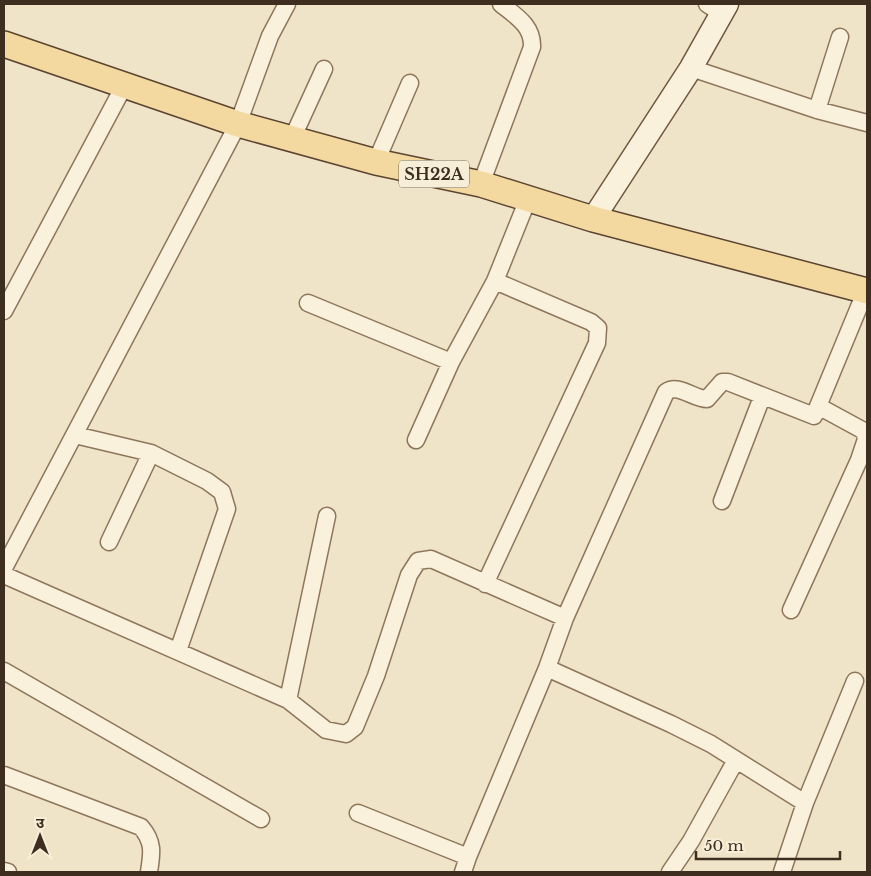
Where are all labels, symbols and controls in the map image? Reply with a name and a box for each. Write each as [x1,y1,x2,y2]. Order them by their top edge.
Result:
road number: SH22A [399,160,469,188]
north arrow [15,811,65,861]
text: उ [36,814,45,832]
scale bar [696,828,840,860]
text: 50 m [704,836,744,855]

